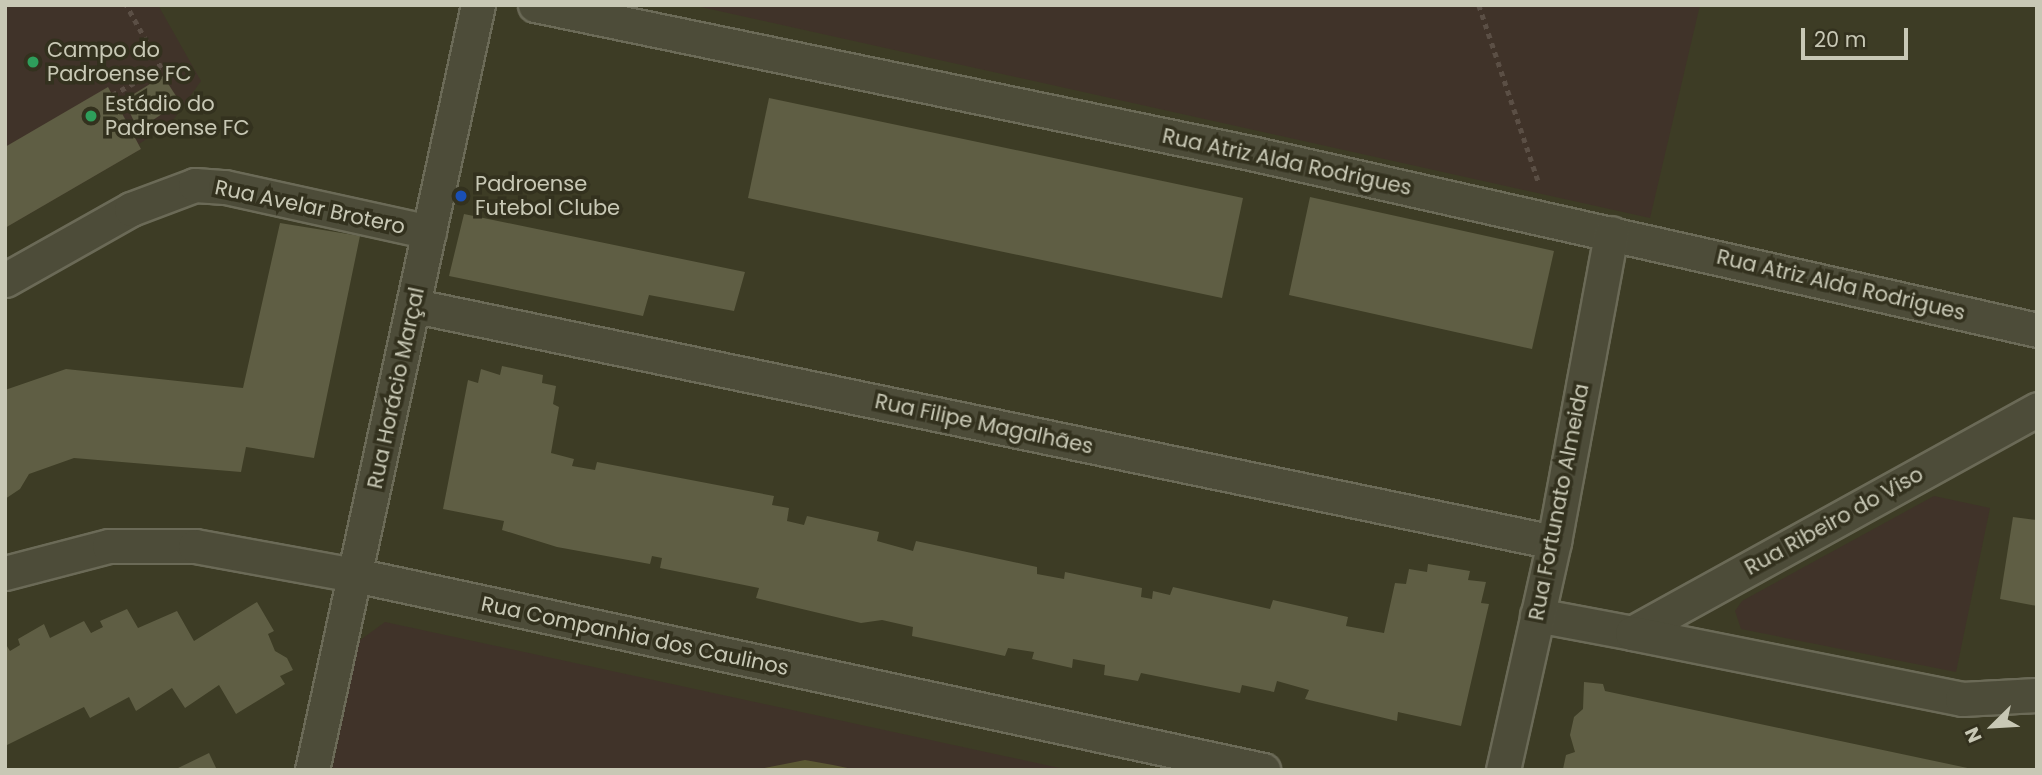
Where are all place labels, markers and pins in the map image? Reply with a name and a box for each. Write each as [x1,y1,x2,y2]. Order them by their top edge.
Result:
place label: Campo do Padroense FC [47,37,192,87]
marker: Campo do Padroense FC [25,54,41,70]
place label: Estádio do Padroense FC [105,91,250,141]
marker: Estádio do Padroense FC [83,108,99,124]
place label: Padroense Futebol Clube [475,171,620,221]
marker: Padroense Futebol Clube [453,188,469,204]

